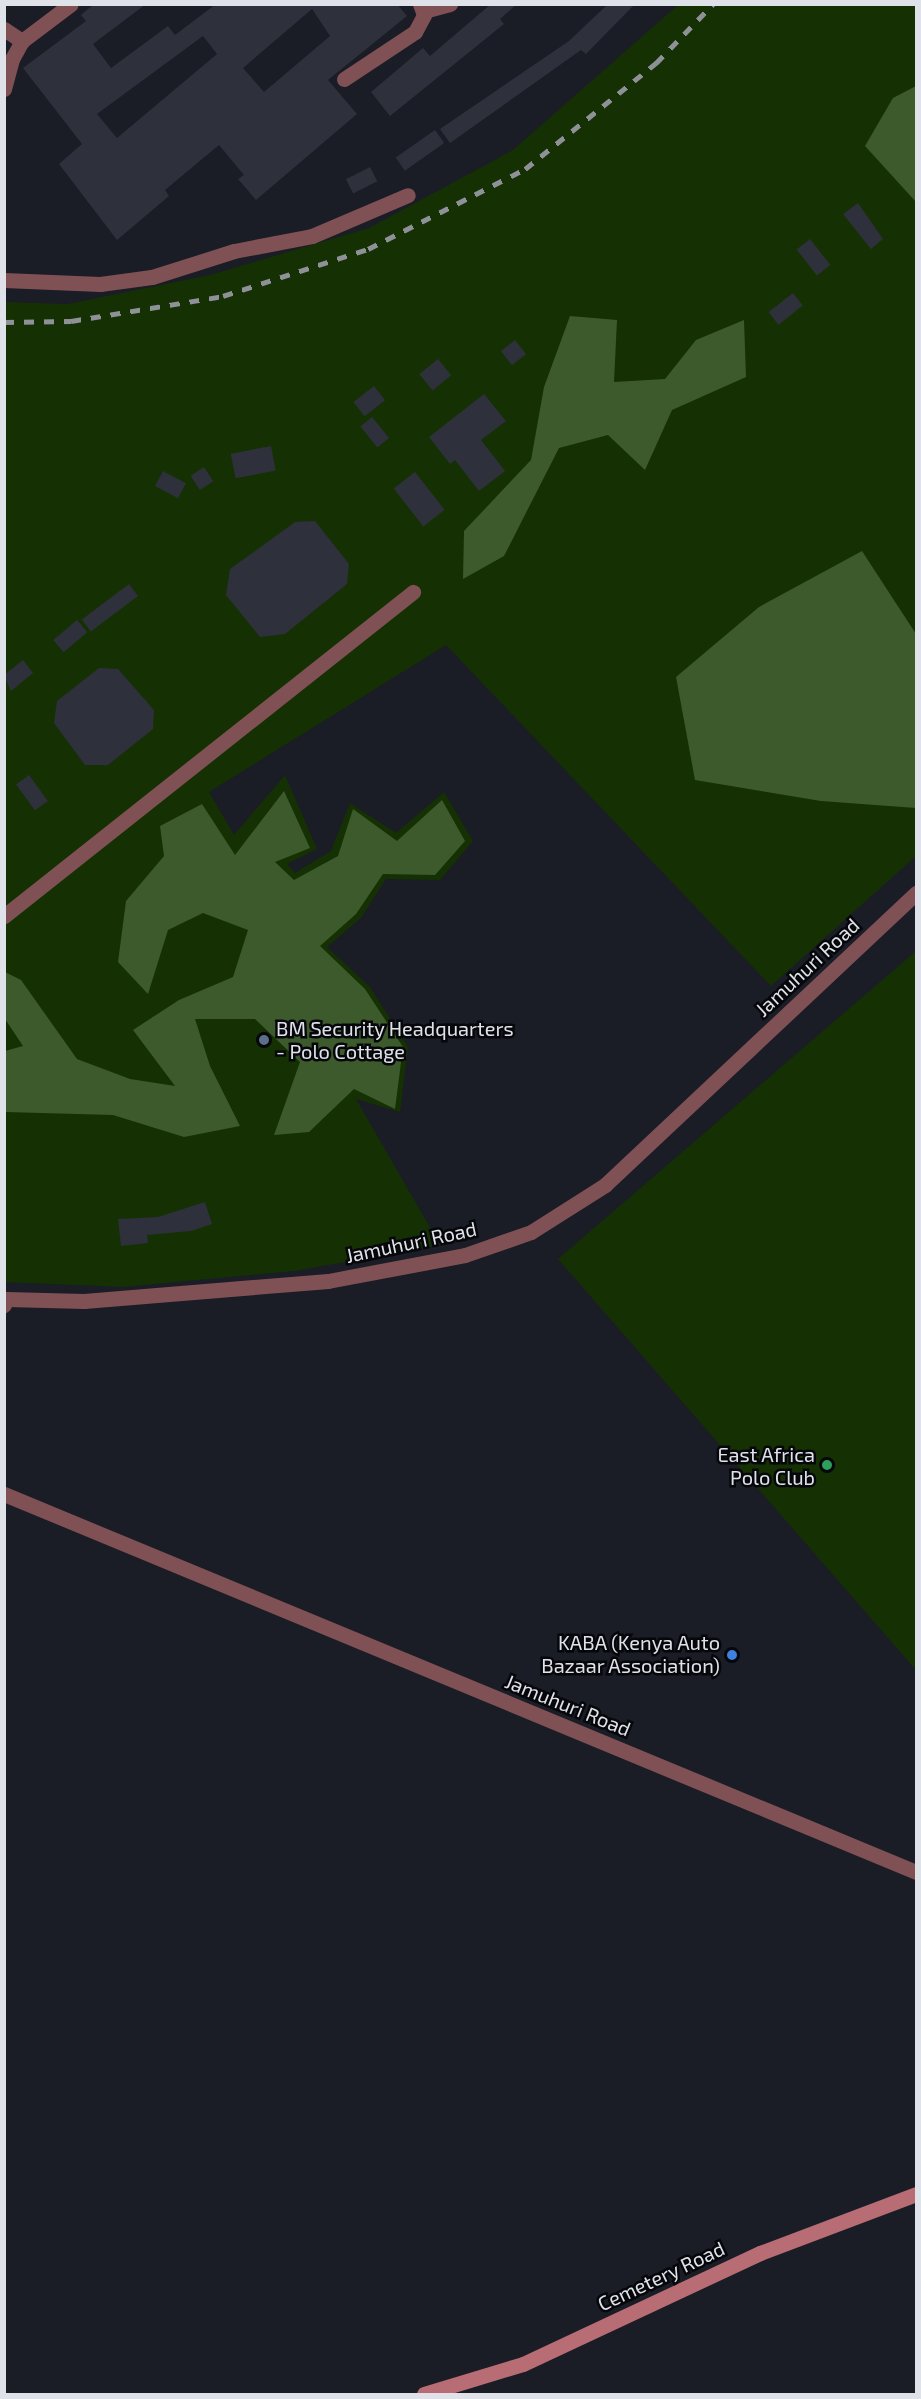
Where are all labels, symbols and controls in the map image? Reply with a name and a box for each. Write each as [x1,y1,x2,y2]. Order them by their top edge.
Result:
street label: Jamuhuri Road [750,913,864,1021]
place label: BM Security Headquarters - Polo Cottage [276,1016,514,1063]
marker: BM Security Headquarters - Polo Cottage [257,1033,271,1047]
street label: Jamuhuri Road [343,1216,479,1268]
place label: East Africa Polo Club [717,1442,815,1489]
marker: East Africa Polo Club [820,1458,834,1472]
place label: KABA (Kenya Auto Bazaar Association) [540,1631,720,1678]
marker: KABA (Kenya Auto Bazaar Association) [725,1648,739,1662]
street label: Jamuhuri Road [502,1669,634,1741]
street label: Cemetery Road [593,2236,729,2316]

